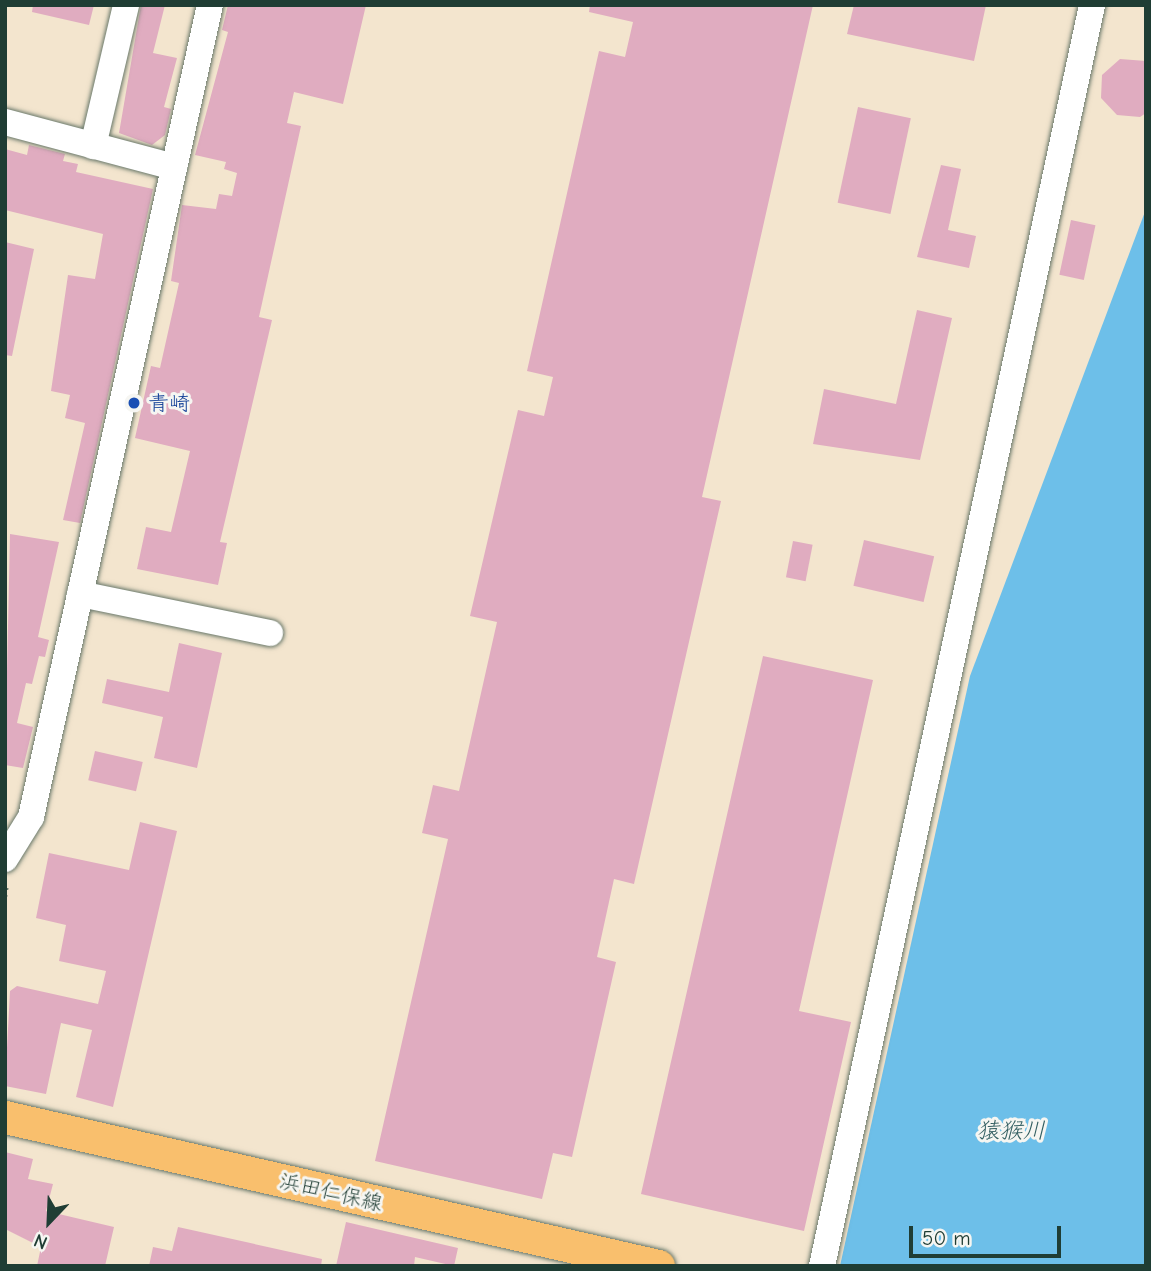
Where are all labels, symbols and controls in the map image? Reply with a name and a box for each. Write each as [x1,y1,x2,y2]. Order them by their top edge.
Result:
place label: 青崎 [148,390,190,416]
marker: 青崎 [126,395,142,411]
water label: 猿猴川 [977,1117,1045,1145]
street label: 浜田仁保線 [277,1168,385,1216]
north arrow [14,1187,84,1257]
scale bar [913,1212,1065,1256]
text: 50 m [922,1226,971,1250]
text: N [31,1229,51,1254]

